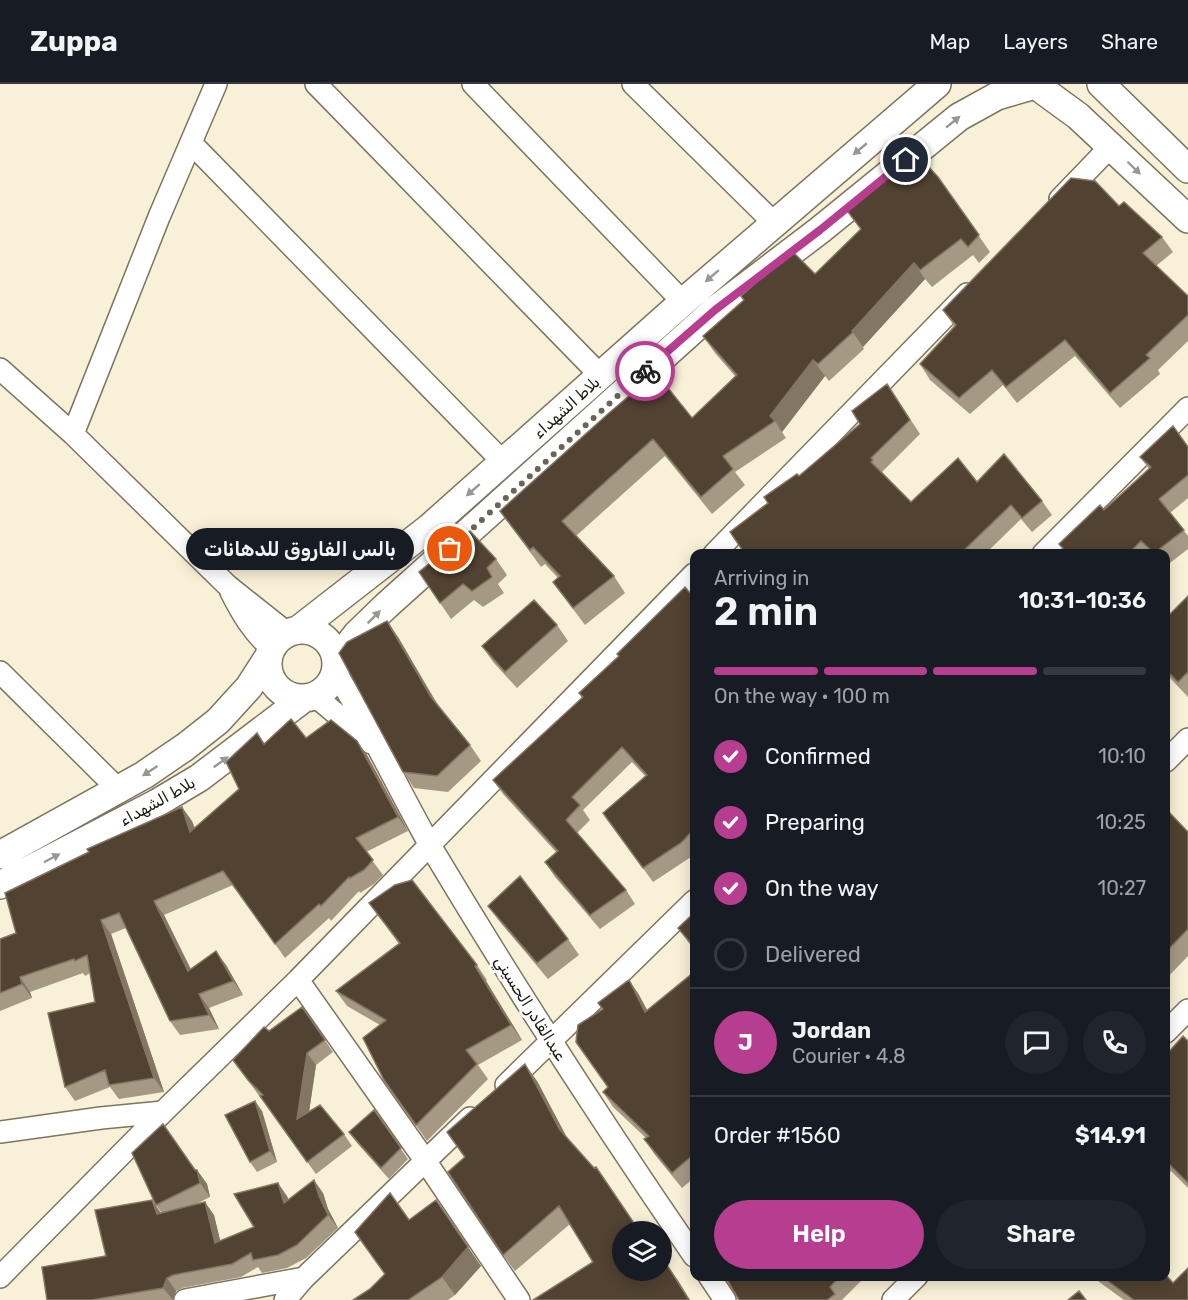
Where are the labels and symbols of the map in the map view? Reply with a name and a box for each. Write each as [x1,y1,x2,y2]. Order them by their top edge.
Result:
one-way arrow [945,115,961,128]
pin [880,134,931,185]
one-way arrow [852,143,868,156]
one-way arrow [1126,160,1140,174]
one-way arrow [705,269,720,282]
courier [615,341,675,401]
street label: بلاط الشهداء [529,372,604,443]
one-way arrow [466,483,481,496]
pin [424,523,475,574]
callout: بالس الفاروق للدهانات [186,528,414,570]
one-way arrow [367,610,381,624]
one-way arrow [214,756,229,768]
one-way arrow [142,765,158,776]
street label: بلاط الشهداء [116,773,199,831]
one-way arrow [43,853,60,863]
street label: عبدالقادر الحسيني [488,952,571,1066]

